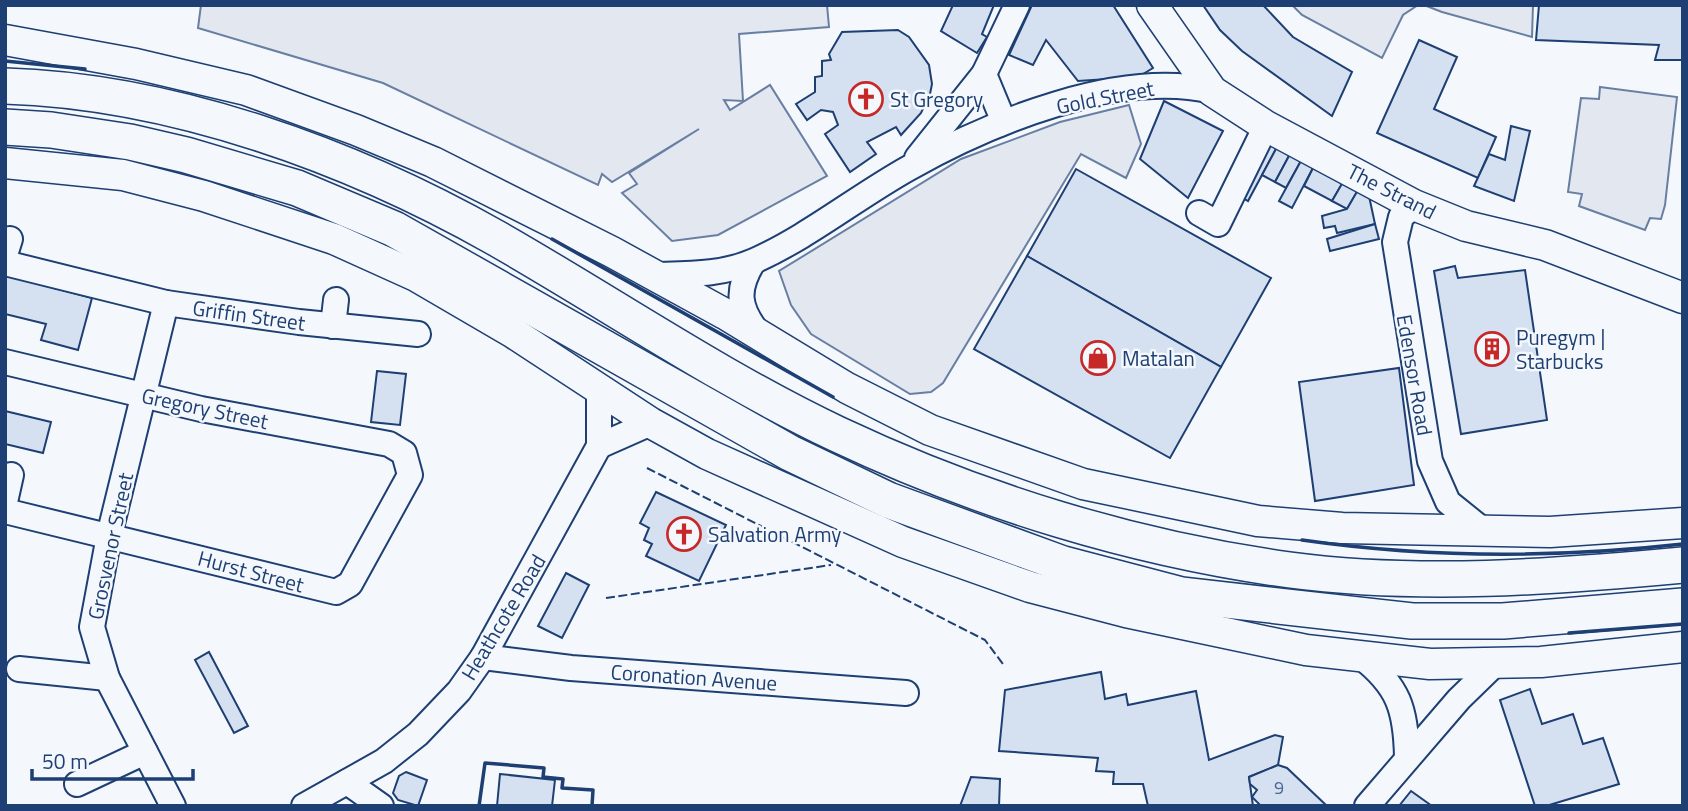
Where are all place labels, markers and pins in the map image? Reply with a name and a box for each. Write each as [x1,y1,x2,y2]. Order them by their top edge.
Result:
church icon: St Gregory [847,80,885,118]
place label: St Gregory [890,83,983,115]
place label: Puregym | Starbucks [1516,321,1605,377]
building icon: Puregym | Starbucks [1473,330,1511,368]
shop icon: Matalan [1079,339,1117,377]
place label: Matalan [1122,342,1195,374]
church icon: Salvation Army [665,515,703,553]
place label: Salvation Army [708,518,842,550]

